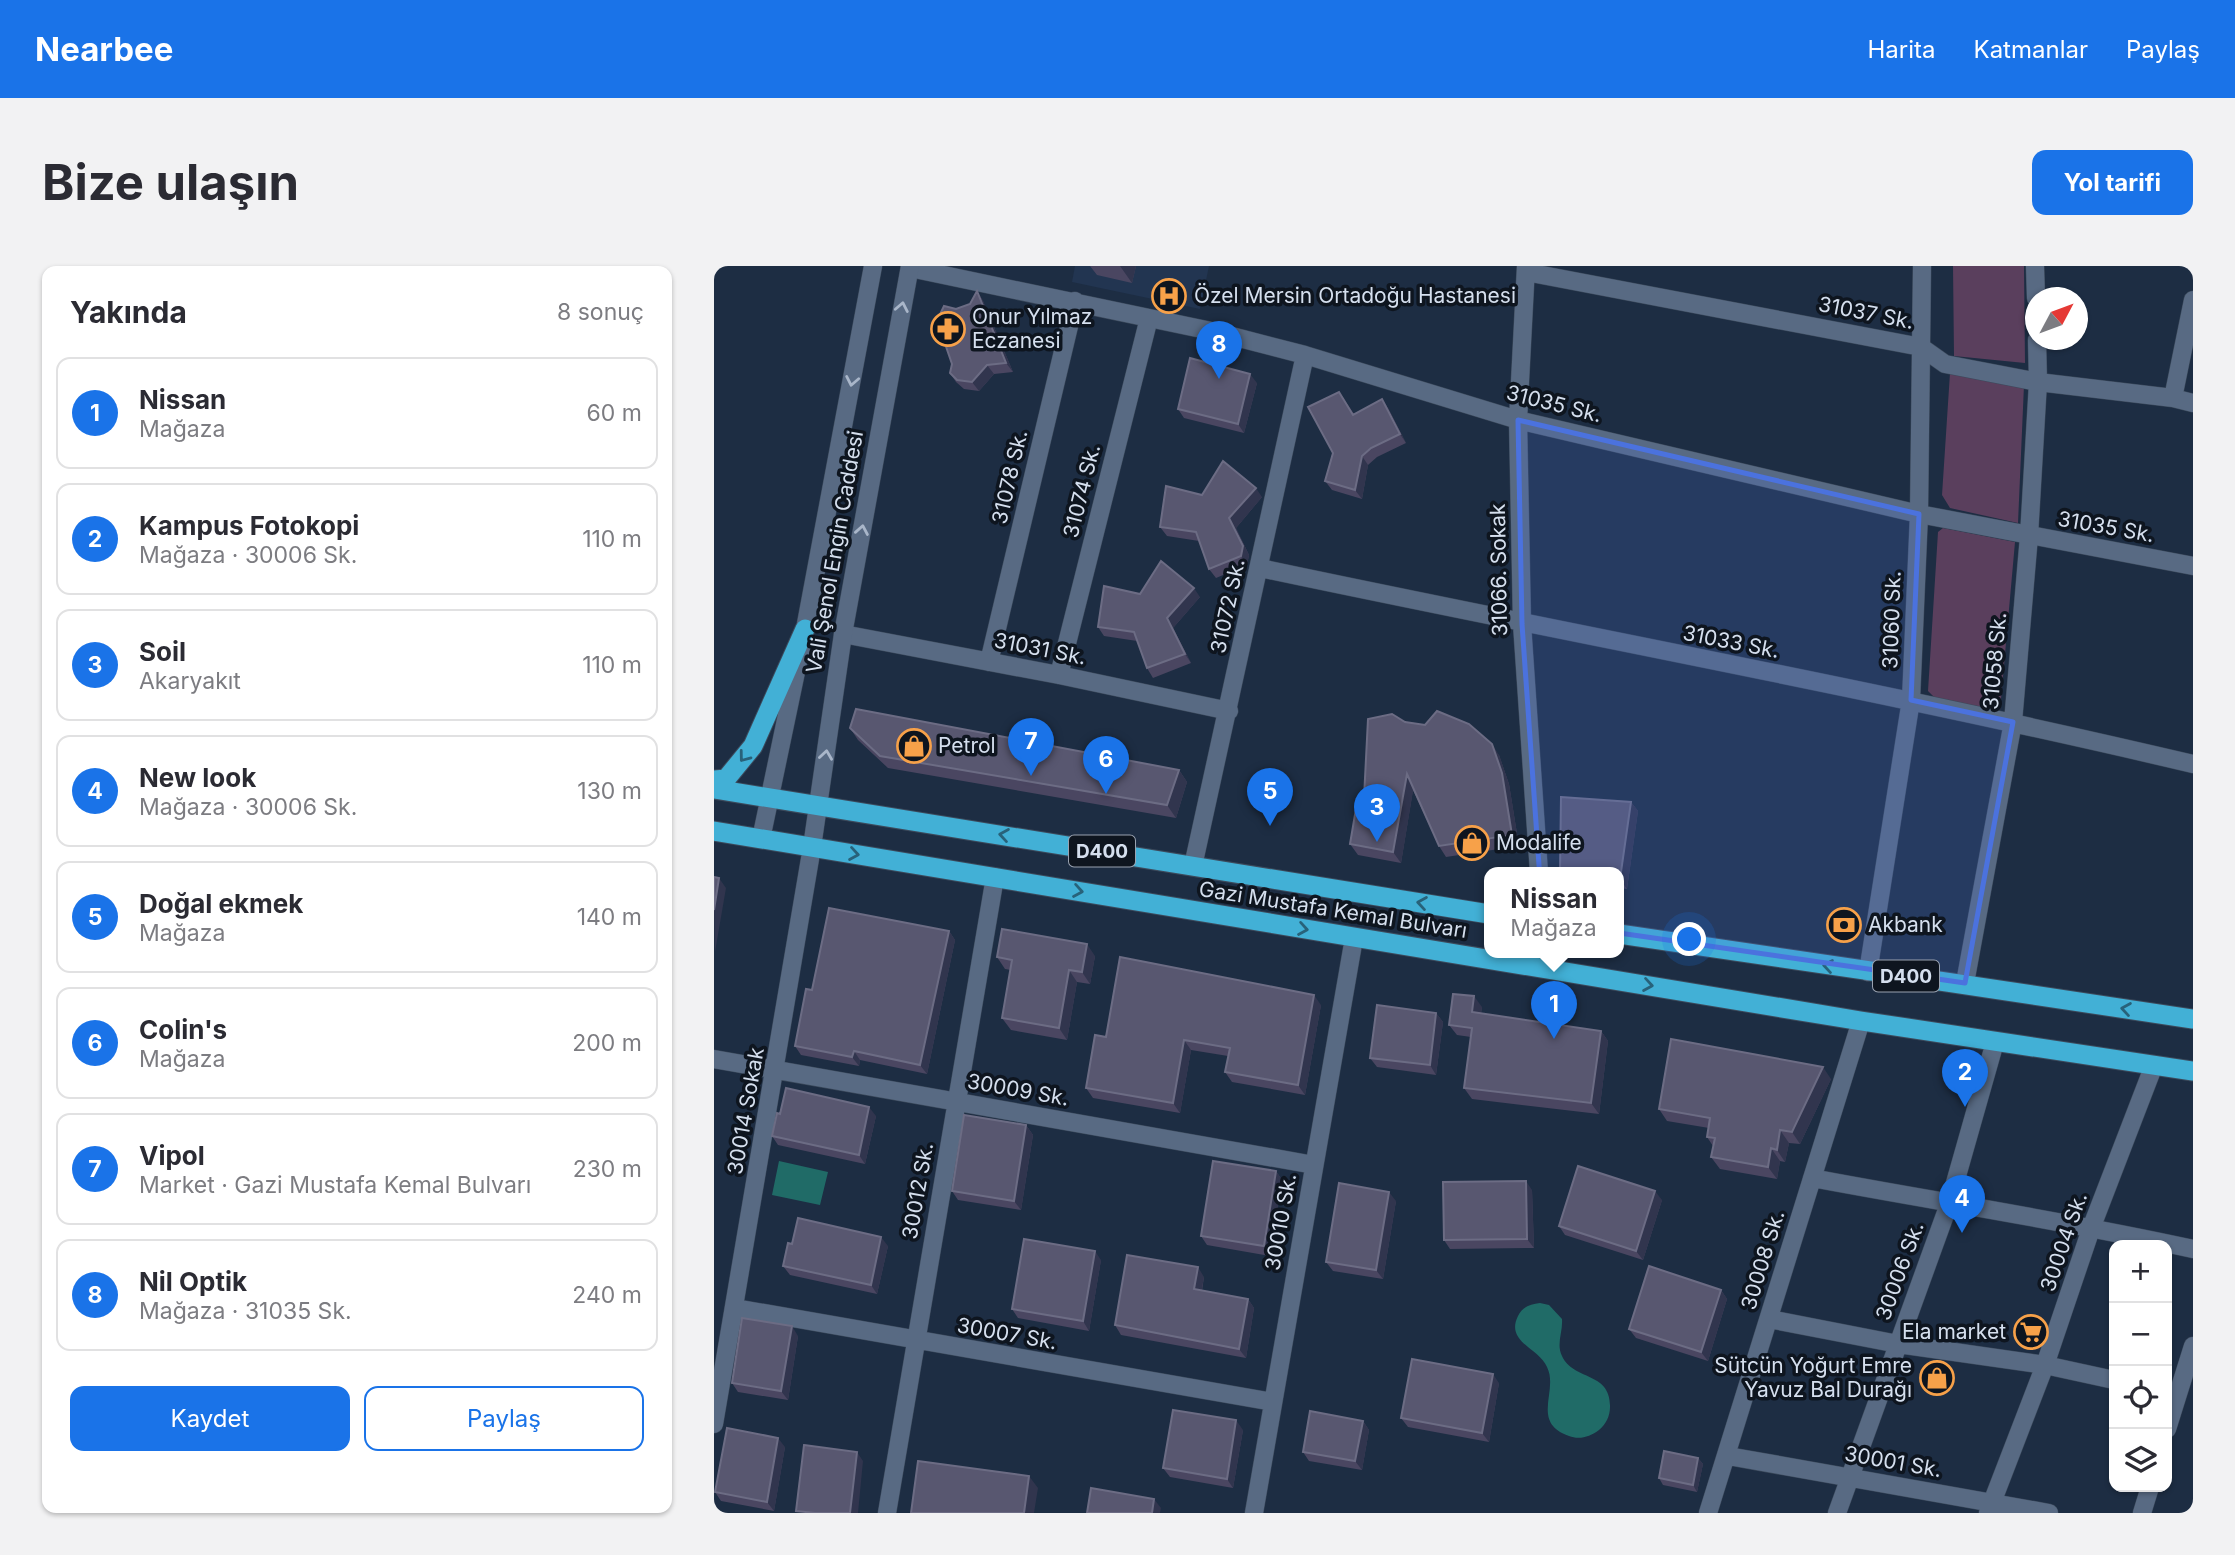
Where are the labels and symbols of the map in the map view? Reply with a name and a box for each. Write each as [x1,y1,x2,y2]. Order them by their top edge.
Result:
hospital icon: Özel Mersin Ortadoğu Hastanesi [1150,277,1188,315]
place label: Özel Mersin Ortadoğu Hastanesi [1194,283,1516,308]
north arrow [2025,287,2088,350]
street label: 31037 Sk. [1816,291,1916,334]
one-way arrow [894,301,909,313]
place label: Onur Yılmaz Eczanesi [972,304,1092,353]
pharmacy icon: Onur Yılmaz Eczanesi [929,310,967,348]
pin: 8 [1196,321,1242,379]
one-way arrow [845,375,860,387]
street label: 31035 Sk. [1504,380,1604,427]
street label: 31078 Sk. [987,427,1032,526]
street label: Vali Şenol Engin Caddesi [801,429,868,675]
street label: 31074 Sk. [1058,442,1105,540]
street label: 31066. Sokak [1485,503,1512,637]
street label: 31035 Sk. [2056,506,2156,547]
one-way arrow [853,525,868,537]
street label: 31072 Sk. [1205,556,1250,655]
street label: 31060 Sk. [1877,571,1906,669]
street label: 31058 Sk. [1978,611,2011,711]
street label: 31033 Sk. [1681,620,1781,663]
street label: 31031 Sk. [992,627,1088,670]
pin: 7 [1008,718,1054,776]
shop icon: Petrol [895,727,933,765]
place label: Petrol [938,733,996,758]
pin: 6 [1083,736,1129,794]
one-way arrow [740,749,753,761]
one-way arrow [818,749,833,761]
pin: 5 [1247,768,1293,826]
pin: 3 [1354,784,1400,842]
shop icon: Modalife [1453,824,1491,862]
one-way arrow [998,828,1010,843]
place label: Modalife [1496,830,1582,855]
road number: D400 [1069,836,1135,866]
one-way arrow [848,846,860,861]
street label: Gazi Mustafa Kemal Bulvarı [1197,876,1469,943]
one-way arrow [1072,883,1084,898]
one-way arrow [1416,896,1428,911]
bank icon: Akbank [1825,906,1863,944]
place label: Akbank [1868,912,1943,937]
one-way arrow [1297,921,1309,936]
your location [1672,922,1706,956]
one-way arrow [1822,958,1834,973]
road number: D400 [1873,960,1939,992]
one-way arrow [1642,977,1654,992]
pin: 1 [1531,981,1577,1039]
one-way arrow [2120,1002,2131,1017]
street label: 30014 Sokak [722,1045,769,1176]
pin: 2 [1942,1049,1988,1107]
street label: 30009 Sk. [965,1068,1071,1111]
street label: 30012 Sk. [897,1141,938,1241]
street label: 30010 Sk. [1260,1171,1301,1272]
pin: 4 [1939,1175,1985,1233]
street label: 30004 Sk. [2035,1189,2092,1295]
street label: 30008 Sk. [1736,1207,1789,1313]
street label: 30006 Sk. [1870,1218,1929,1323]
street label: 30007 Sk. [955,1312,1059,1355]
supermarket icon: Ela market [2012,1313,2050,1351]
place label: Ela market [1902,1319,2006,1344]
place label: Sütcün Yoğurt Emre Yavuz Bal Durağı [1714,1353,1912,1402]
shop icon: Sütcün Yoğurt Emre Yavuz Bal Durağı [1918,1359,1956,1397]
street label: 30001 Sk. [1843,1441,1944,1482]

